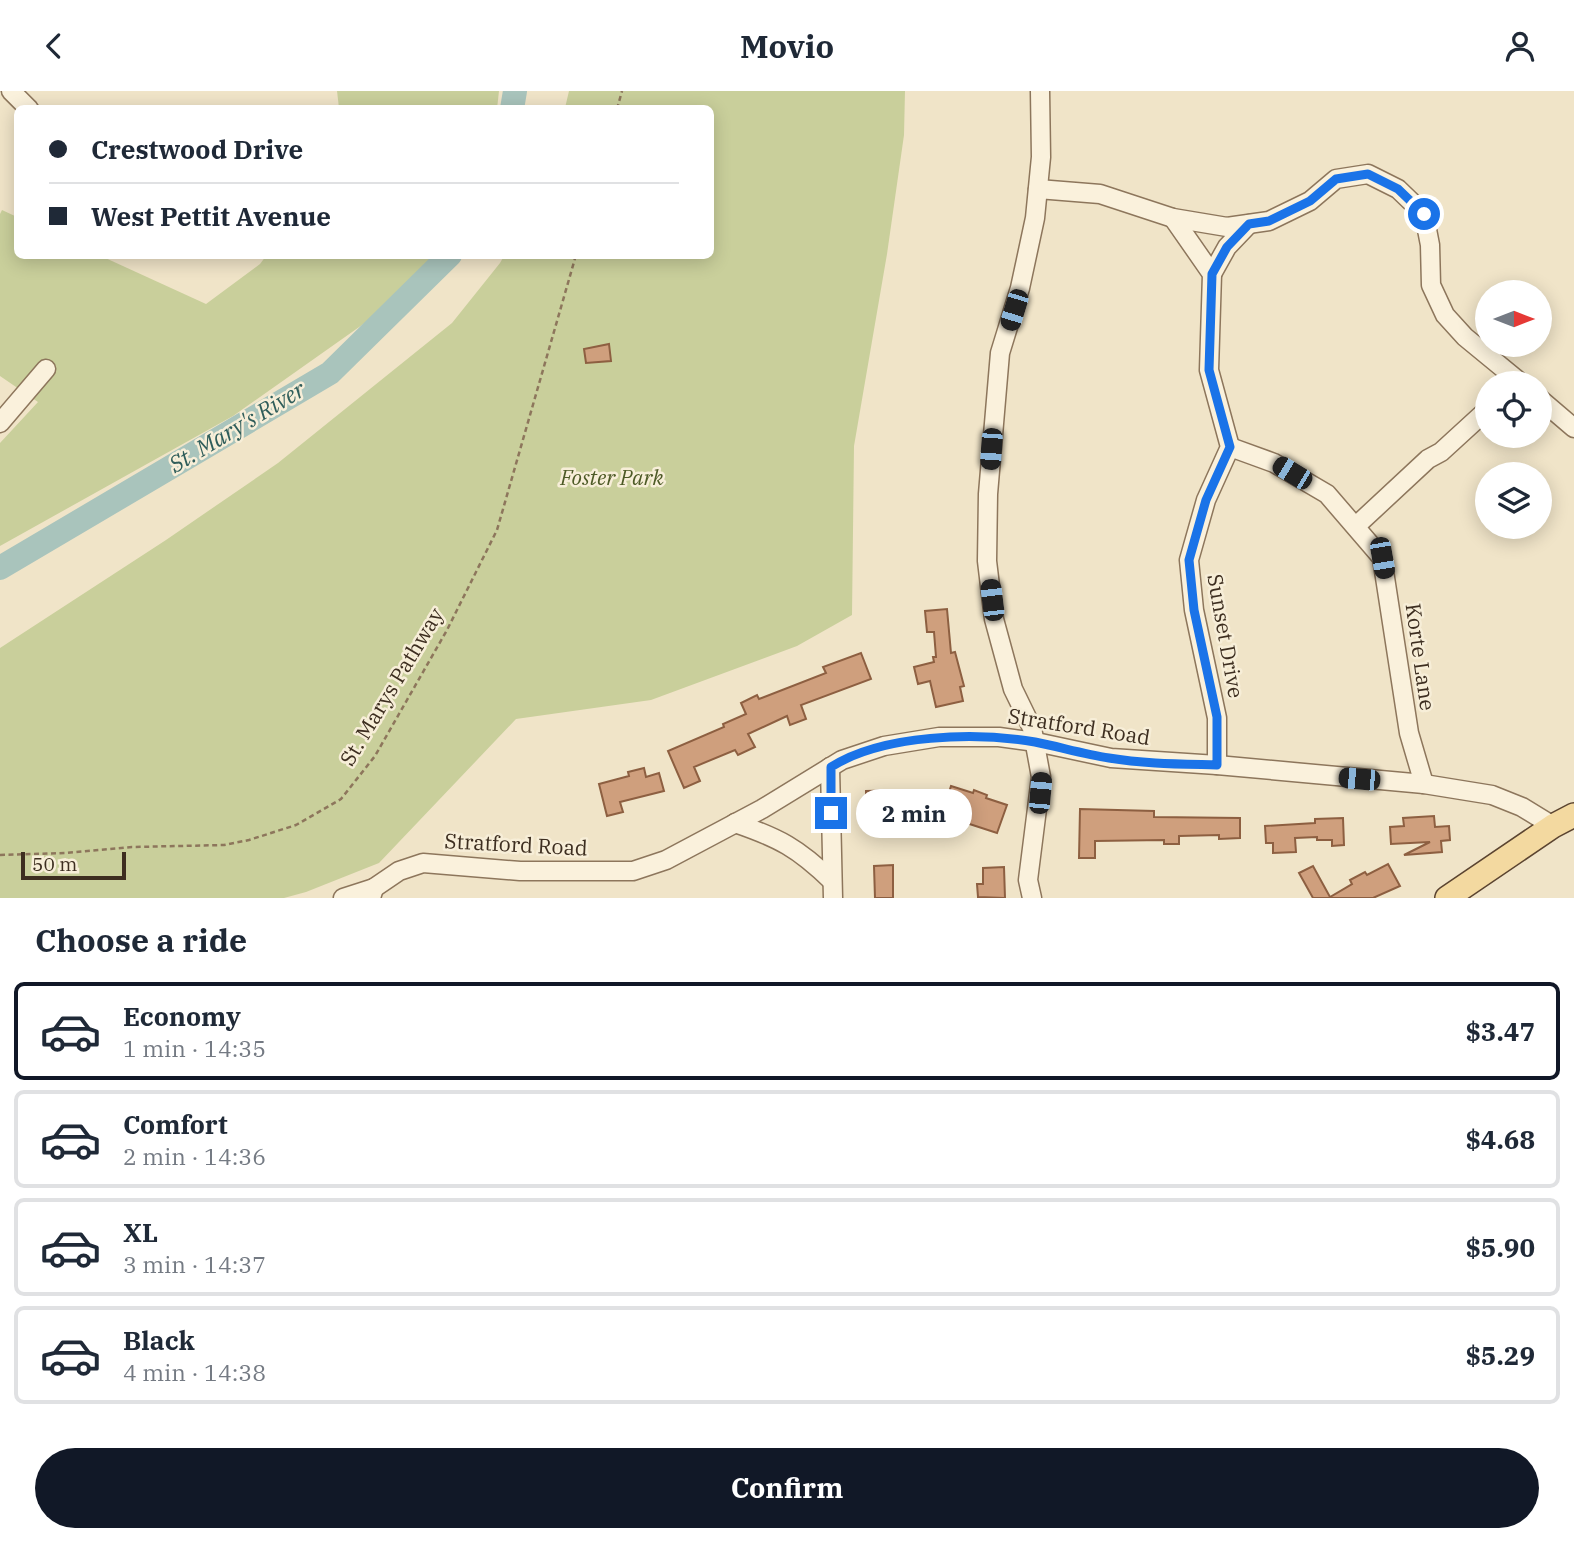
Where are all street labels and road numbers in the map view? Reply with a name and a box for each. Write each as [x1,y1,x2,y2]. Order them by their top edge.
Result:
street label: Sunset Drive [1201,572,1251,700]
street label: St. Marys Pathway [333,602,450,771]
street label: Korte Lane [1400,602,1442,712]
street label: Stratford Road [1006,701,1153,751]
street label: Stratford Road [444,826,589,862]

